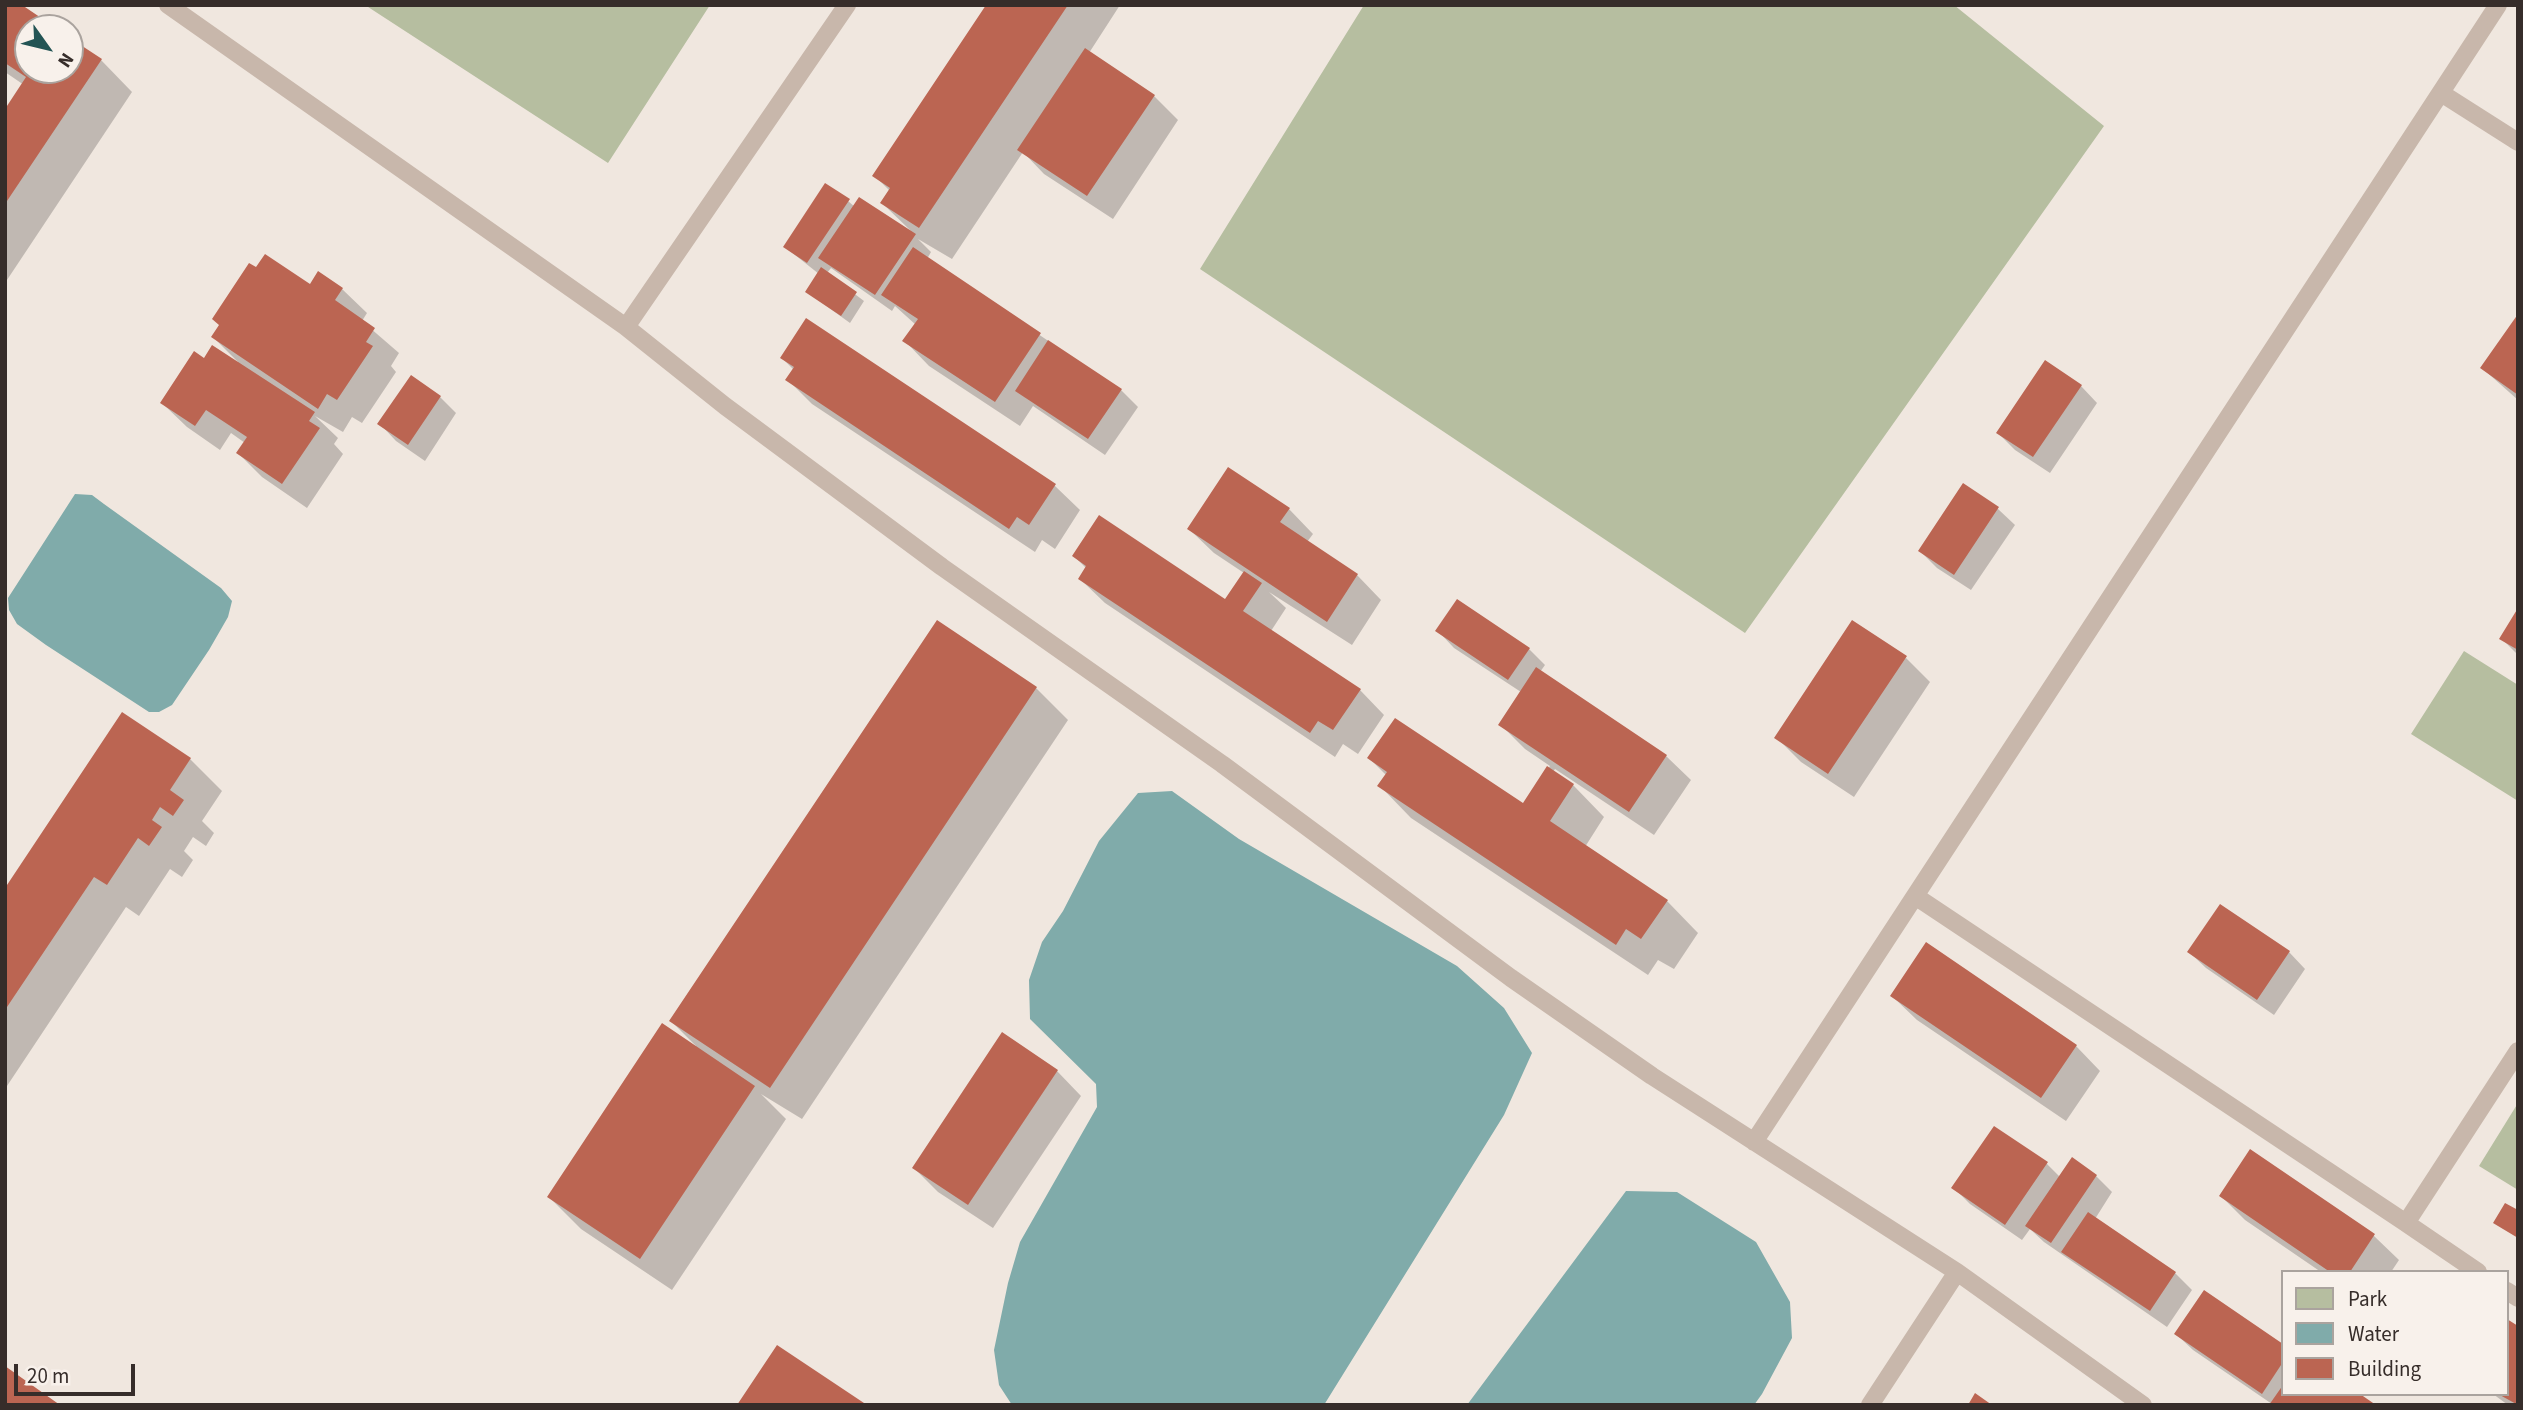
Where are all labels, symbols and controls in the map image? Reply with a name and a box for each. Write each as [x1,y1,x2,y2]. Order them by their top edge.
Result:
north arrow [14,14,84,84]
text: N [50,47,80,73]
legend [2282,1270,2509,1396]
text: Park [2348,1284,2387,1314]
text: Water [2348,1319,2399,1349]
scale bar [18,1350,138,1394]
text: Building [2348,1354,2421,1384]
text: 20 m [27,1361,69,1391]

